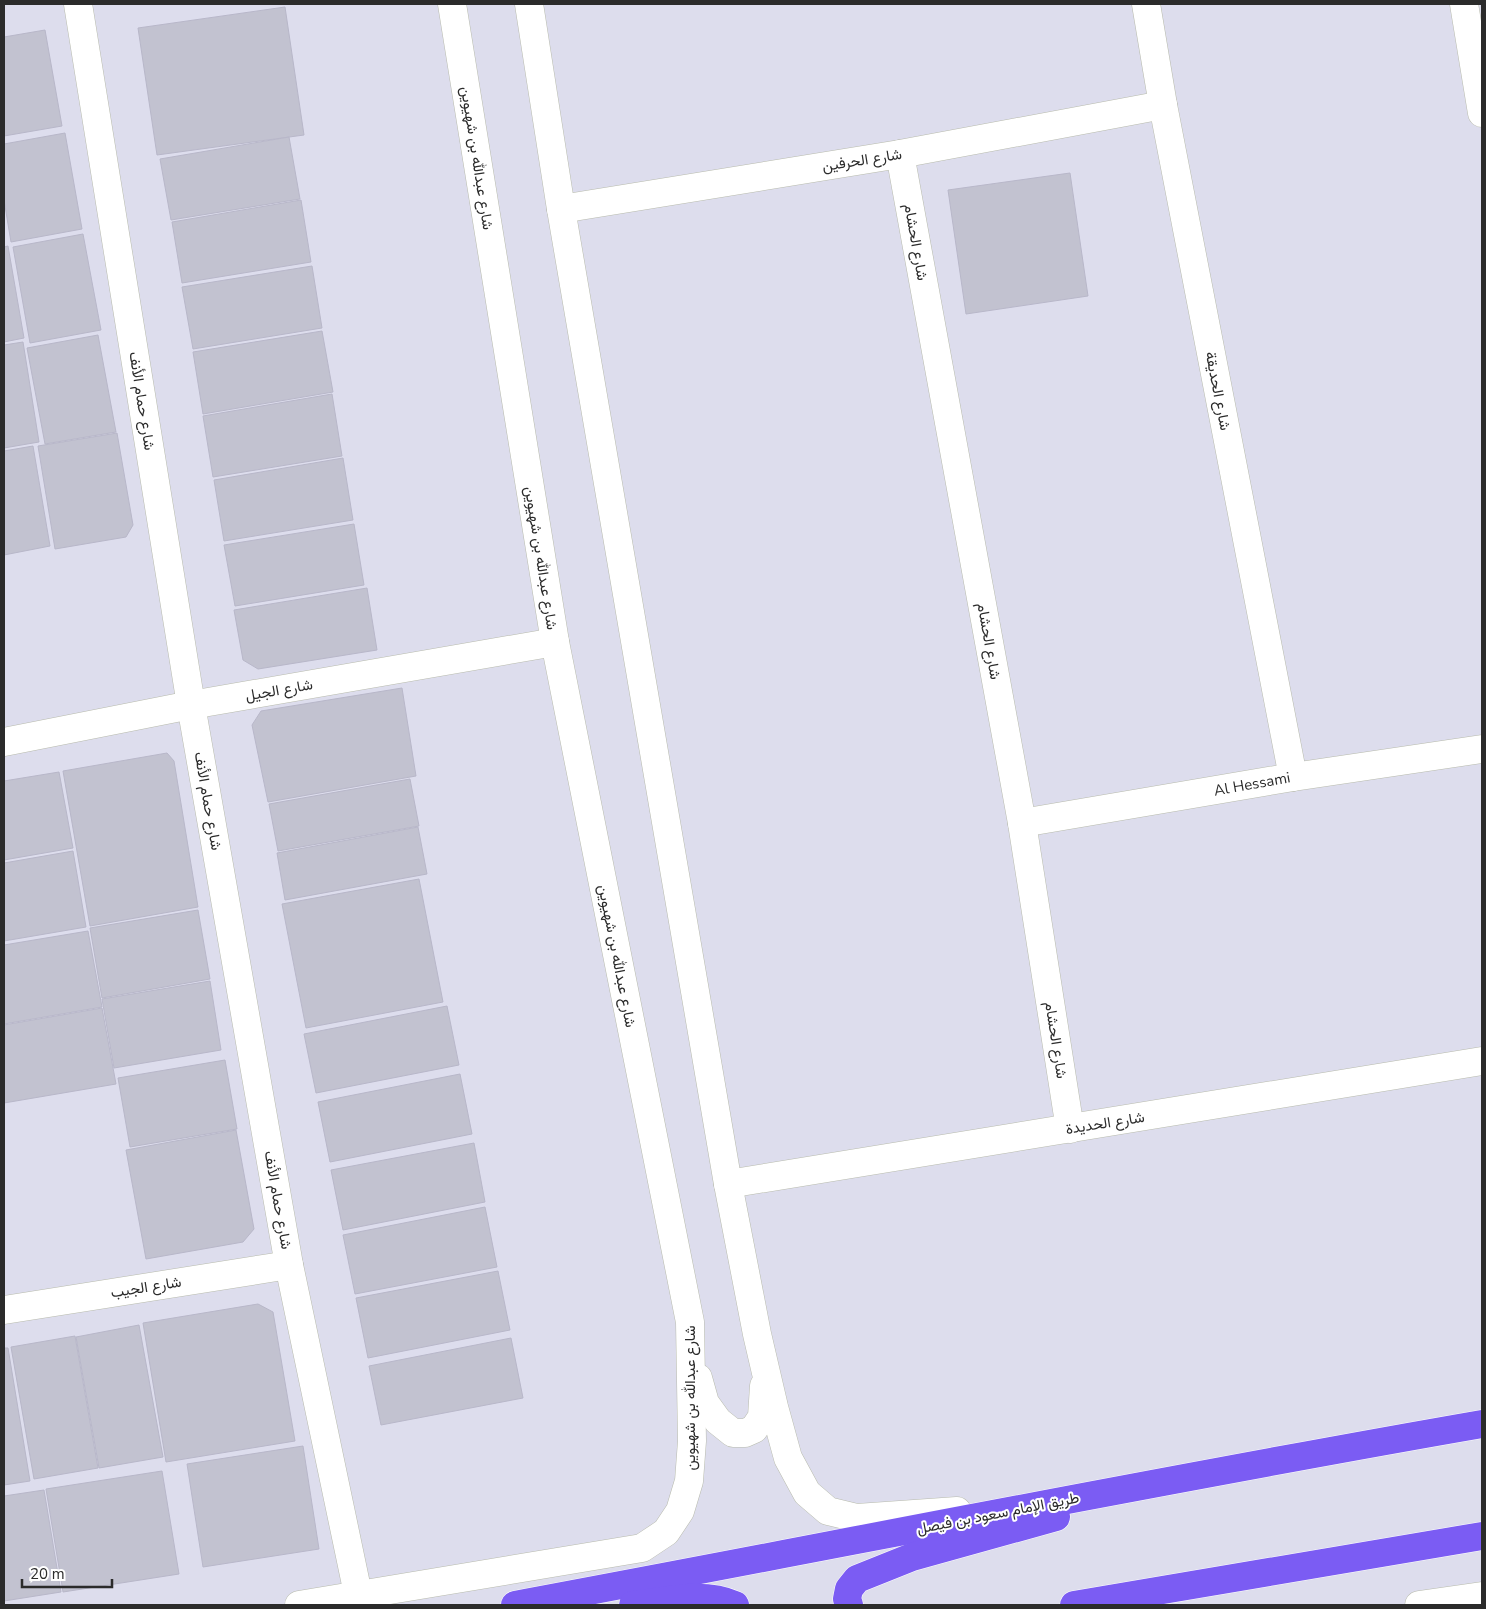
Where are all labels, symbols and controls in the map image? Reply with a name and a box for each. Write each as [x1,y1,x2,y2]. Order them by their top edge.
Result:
street label: شارع عبدالله بن شهيوين [455,85,498,232]
street label: شارع الحرفين [821,144,904,177]
street label: شارع الحشام [898,202,933,282]
street label: شارع حمام الأنف [123,350,160,452]
street label: شارع الحديقة [1200,350,1235,432]
street label: شارع عبدالله بن شهيوين [519,485,562,632]
street label: شارع الحشام [971,601,1006,681]
street label: شارع الجيل [244,674,315,707]
street label: شارع حمام الأنف [189,750,227,852]
street label: Al Hessami [1212,767,1292,801]
street label: شارع عبدالله بن شهيوين [592,883,641,1029]
street label: شارع الحشام [1039,1000,1072,1080]
street label: شارع الحديدة [1064,1107,1146,1140]
street label: شارع حمام الأنف [259,1149,297,1251]
street label: شارع الجيب [109,1272,183,1303]
street label: شارع عبدالله بن شهيوين [680,1325,701,1471]
street label: طريق الإمام سعود بن فيصل [915,1487,1081,1539]
scale bar [22,1556,112,1588]
text: 20 m [30,1564,65,1584]

